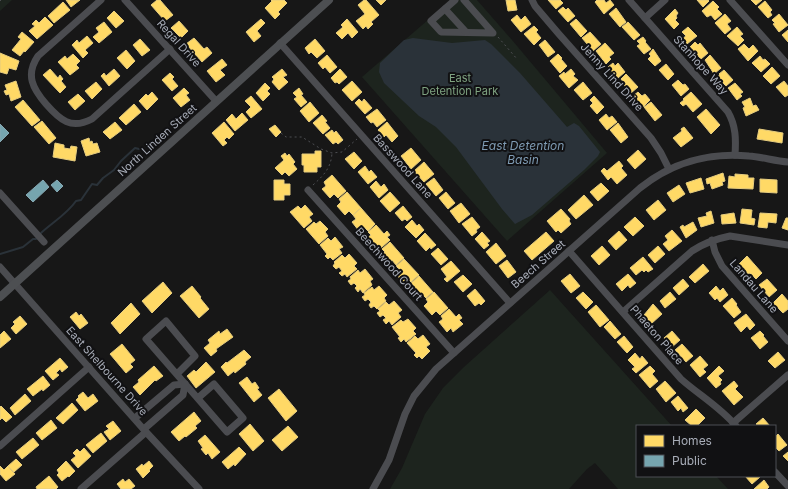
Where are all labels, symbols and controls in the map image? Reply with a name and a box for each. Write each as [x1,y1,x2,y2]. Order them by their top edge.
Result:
street label: Regal Drive [154,16,204,70]
street label: Stanhope Way [671,32,731,98]
street label: Jenny Lind Drive [578,40,646,114]
park label: East Detention Park [422,71,498,98]
street label: North Linden Street [115,101,200,179]
street label: Basswood Lane [370,131,436,201]
water label: East Detention Basin [482,138,564,167]
street label: Beechwood Court [352,225,426,304]
street label: Beech Street [508,236,568,291]
street label: Landau Lane [727,256,781,316]
street label: Phaeton Place [627,302,687,368]
street label: East Shelbourne Drive [63,323,151,419]
legend [636,425,776,477]
text: Homes [672,433,712,448]
text: Public [672,453,707,468]

